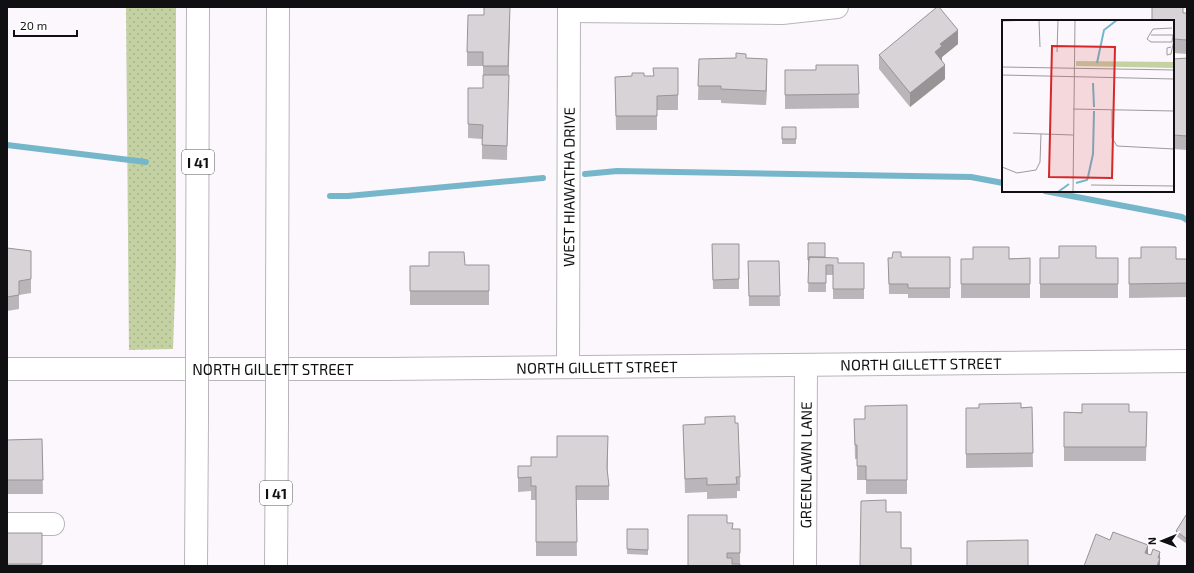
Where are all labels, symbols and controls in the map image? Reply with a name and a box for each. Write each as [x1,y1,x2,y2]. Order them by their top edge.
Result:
scale bar [14,12,77,38]
text: 20 m [20,18,47,32]
inset map [1002,20,1174,192]
street label: WEST HIAWATHA DRIVE [559,107,578,267]
road number: I 41 [182,150,214,174]
street label: NORTH GILLETT STREET [840,354,1002,373]
street label: NORTH GILLETT STREET [516,357,678,377]
street label: NORTH GILLETT STREET [192,360,354,378]
street label: GREENLAWN LANE [796,401,815,529]
road number: I 41 [260,481,292,505]
north arrow [1142,521,1182,561]
text: N [1145,537,1158,545]

